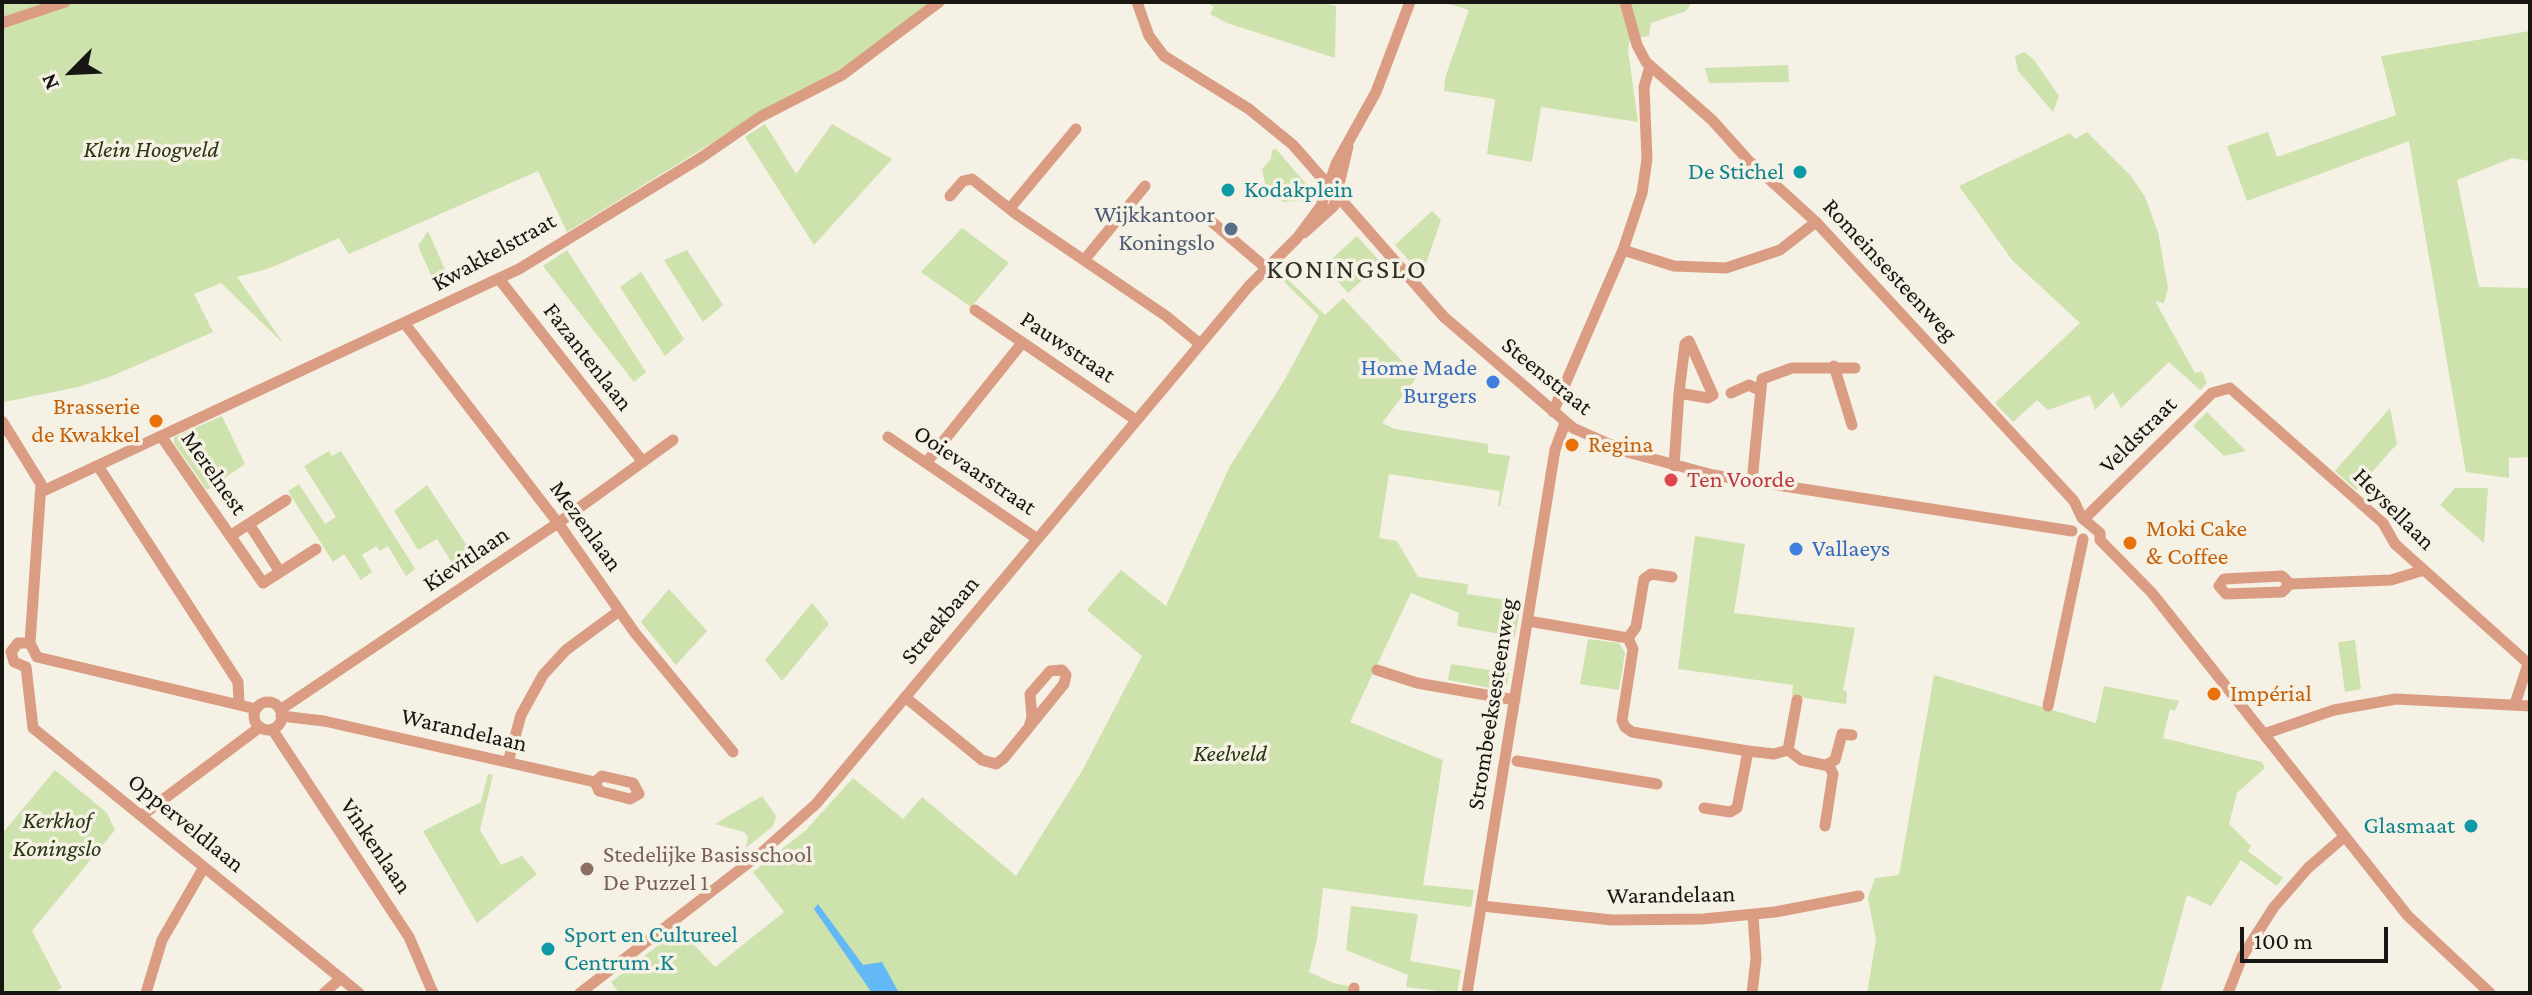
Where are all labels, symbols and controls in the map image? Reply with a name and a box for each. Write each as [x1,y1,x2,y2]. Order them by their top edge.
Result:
north arrow [32,32,112,112]
text: N [35,70,64,94]
park label: Klein Hoogveld [83,136,219,164]
place label: De Stichel [1688,158,1784,186]
marker: De Stichel [1791,163,1809,181]
place label: Kodakplein [1244,176,1353,204]
marker: Kodakplein [1219,181,1237,199]
street label: Romeinsesteenweg [1817,193,1963,347]
place label: Wijkkantoor Koningslo [1094,201,1215,257]
street label: Kwakkelstraat [427,206,561,298]
marker: Wijkkantoor Koningslo [1222,220,1240,238]
district label: KONINGSLO [1266,252,1428,286]
street label: Fazantenlaan [537,297,639,417]
street label: Pauwstraat [1015,305,1121,389]
street label: Steenstraat [1496,331,1598,421]
place label: Home Made Burgers [1361,354,1477,410]
marker: Home Made Burgers [1484,373,1502,391]
street label: Veldstraat [2093,390,2183,480]
place label: Brasserie de Kwakkel [31,393,140,449]
marker: Brasserie de Kwakkel [147,412,165,430]
street label: Ooievaarstraat [908,418,1042,522]
street label: Merelnest [175,425,253,521]
place label: Regina [1588,431,1653,459]
marker: Regina [1563,436,1581,454]
street label: Heysellaan [2347,462,2441,556]
place label: Ten Voorde [1687,466,1795,494]
marker: Ten Voorde [1662,471,1680,489]
street label: Mezenlaan [543,475,629,577]
place label: Moki Cake & Coffee [2146,515,2247,571]
street label: Kievitlaan [418,520,514,598]
marker: Moki Cake & Coffee [2121,534,2139,552]
place label: Vallaeys [1812,535,1890,563]
marker: Vallaeys [1787,540,1805,558]
street label: Streekbaan [895,570,985,670]
street label: Strombeeksesteenweg [1461,596,1523,812]
place label: Impérial [2230,680,2312,708]
marker: Impérial [2205,685,2223,703]
street label: Warandelaan [398,701,530,759]
park label: Keelveld [1193,740,1267,768]
street label: Opperveldlaan [122,767,250,879]
street label: Vinkenlaan [334,793,418,899]
park label: Kerkhof Koningslo [13,807,101,863]
place label: Glasmaat [2364,812,2455,840]
marker: Glasmaat [2462,817,2480,835]
place label: Stedelijke Basisschool De Puzzel 1 [603,841,812,897]
marker: Stedelijke Basisschool De Puzzel 1 [578,860,596,878]
street label: Warandelaan [1606,879,1736,911]
scale bar [2244,911,2392,961]
place label: Sport en Cultureel Centrum .K [564,921,738,977]
text: 100 m [2254,927,2313,954]
marker: Sport en Cultureel Centrum .K [539,940,557,958]

